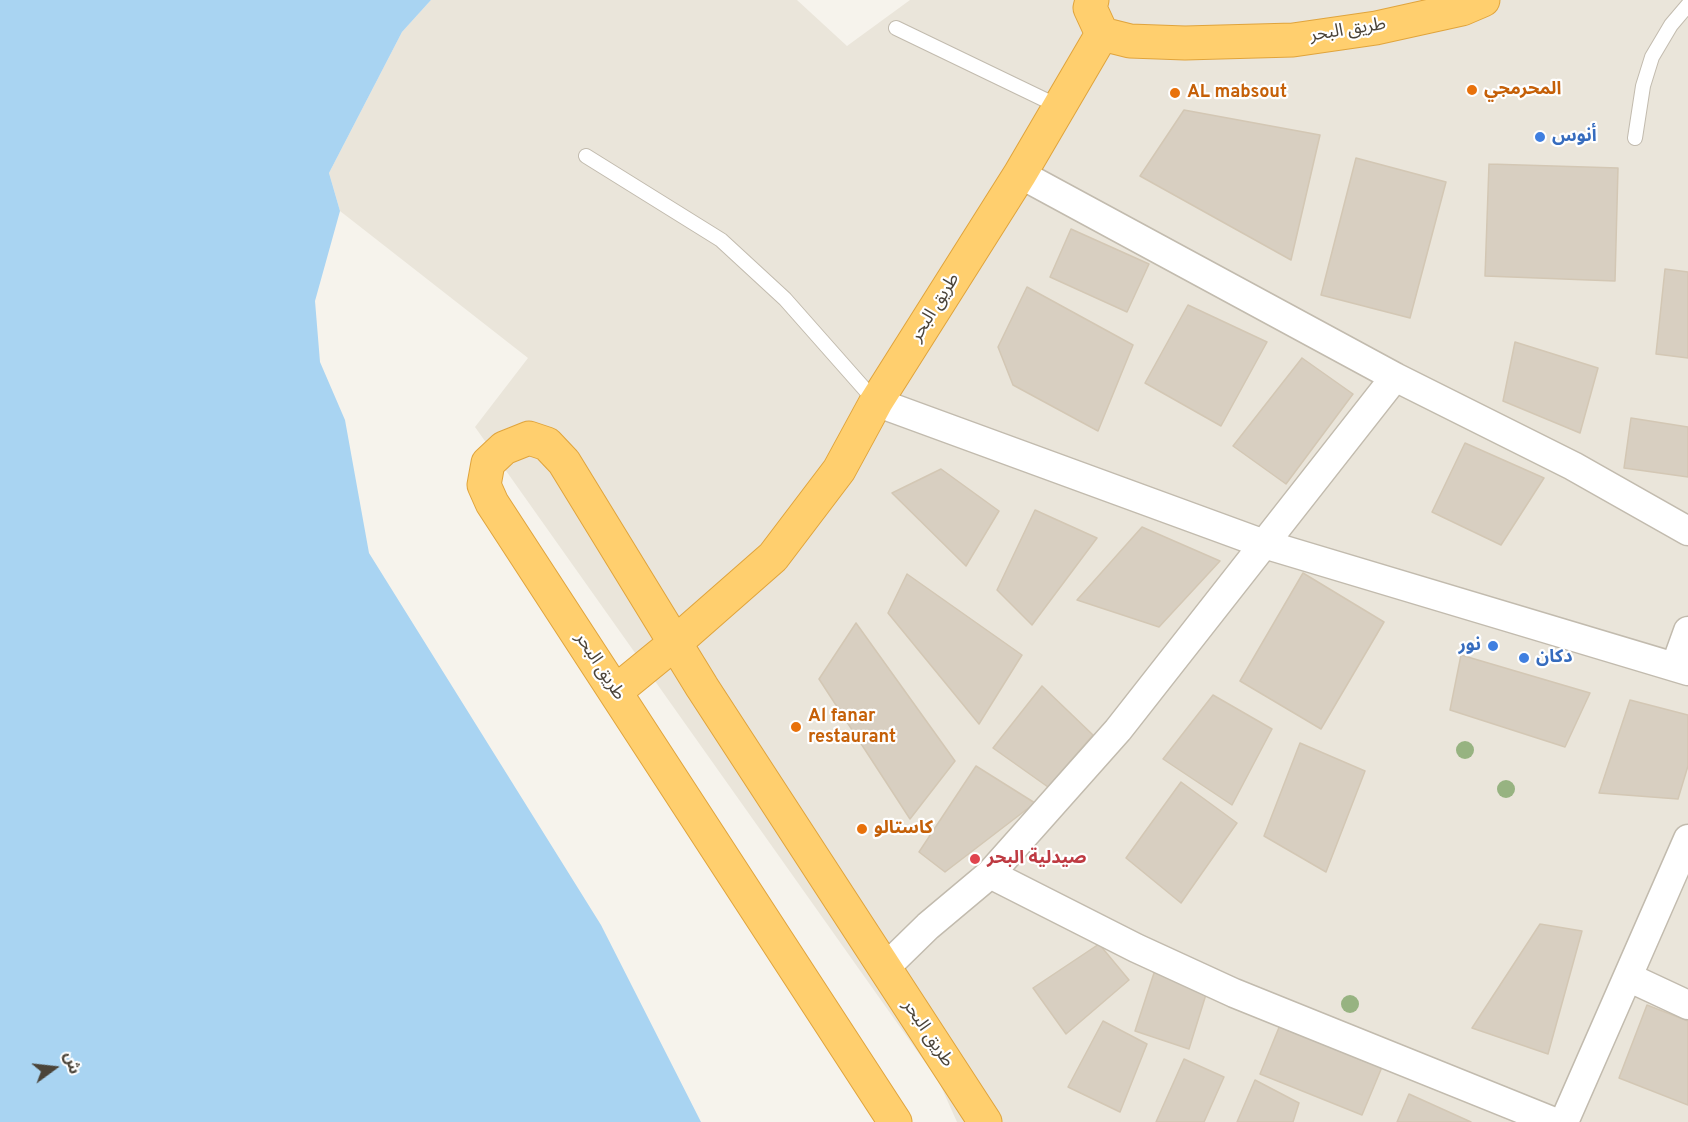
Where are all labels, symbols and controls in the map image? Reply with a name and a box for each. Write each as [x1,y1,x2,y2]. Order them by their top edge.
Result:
street label: طريق البحر [1308,14,1388,48]
place label: المحرمجي [1484,79,1561,101]
place label: AL mabsout [1187,82,1287,104]
marker: المحرمجي [1465,83,1479,97]
marker: AL mabsout [1168,86,1182,100]
place label: أنوس [1552,126,1597,148]
marker: أنوس [1533,130,1547,144]
street label: طريق البحر [907,270,965,346]
street label: طريق البحر [569,629,629,705]
place label: نور [1459,635,1481,657]
marker: نور [1486,639,1500,653]
place label: دكان [1536,647,1573,669]
marker: دكان [1517,651,1531,665]
place label: Al fanar restaurant [808,706,896,748]
marker: Al fanar restaurant [789,720,803,734]
place label: كاستالو [874,818,933,840]
marker: كاستالو [855,822,869,836]
place label: صيدلية البحر [987,848,1086,870]
marker: صيدلية البحر [968,852,982,866]
street label: طريق البحر [897,996,957,1072]
north arrow [24,1038,84,1098]
text: ش [59,1050,84,1077]

